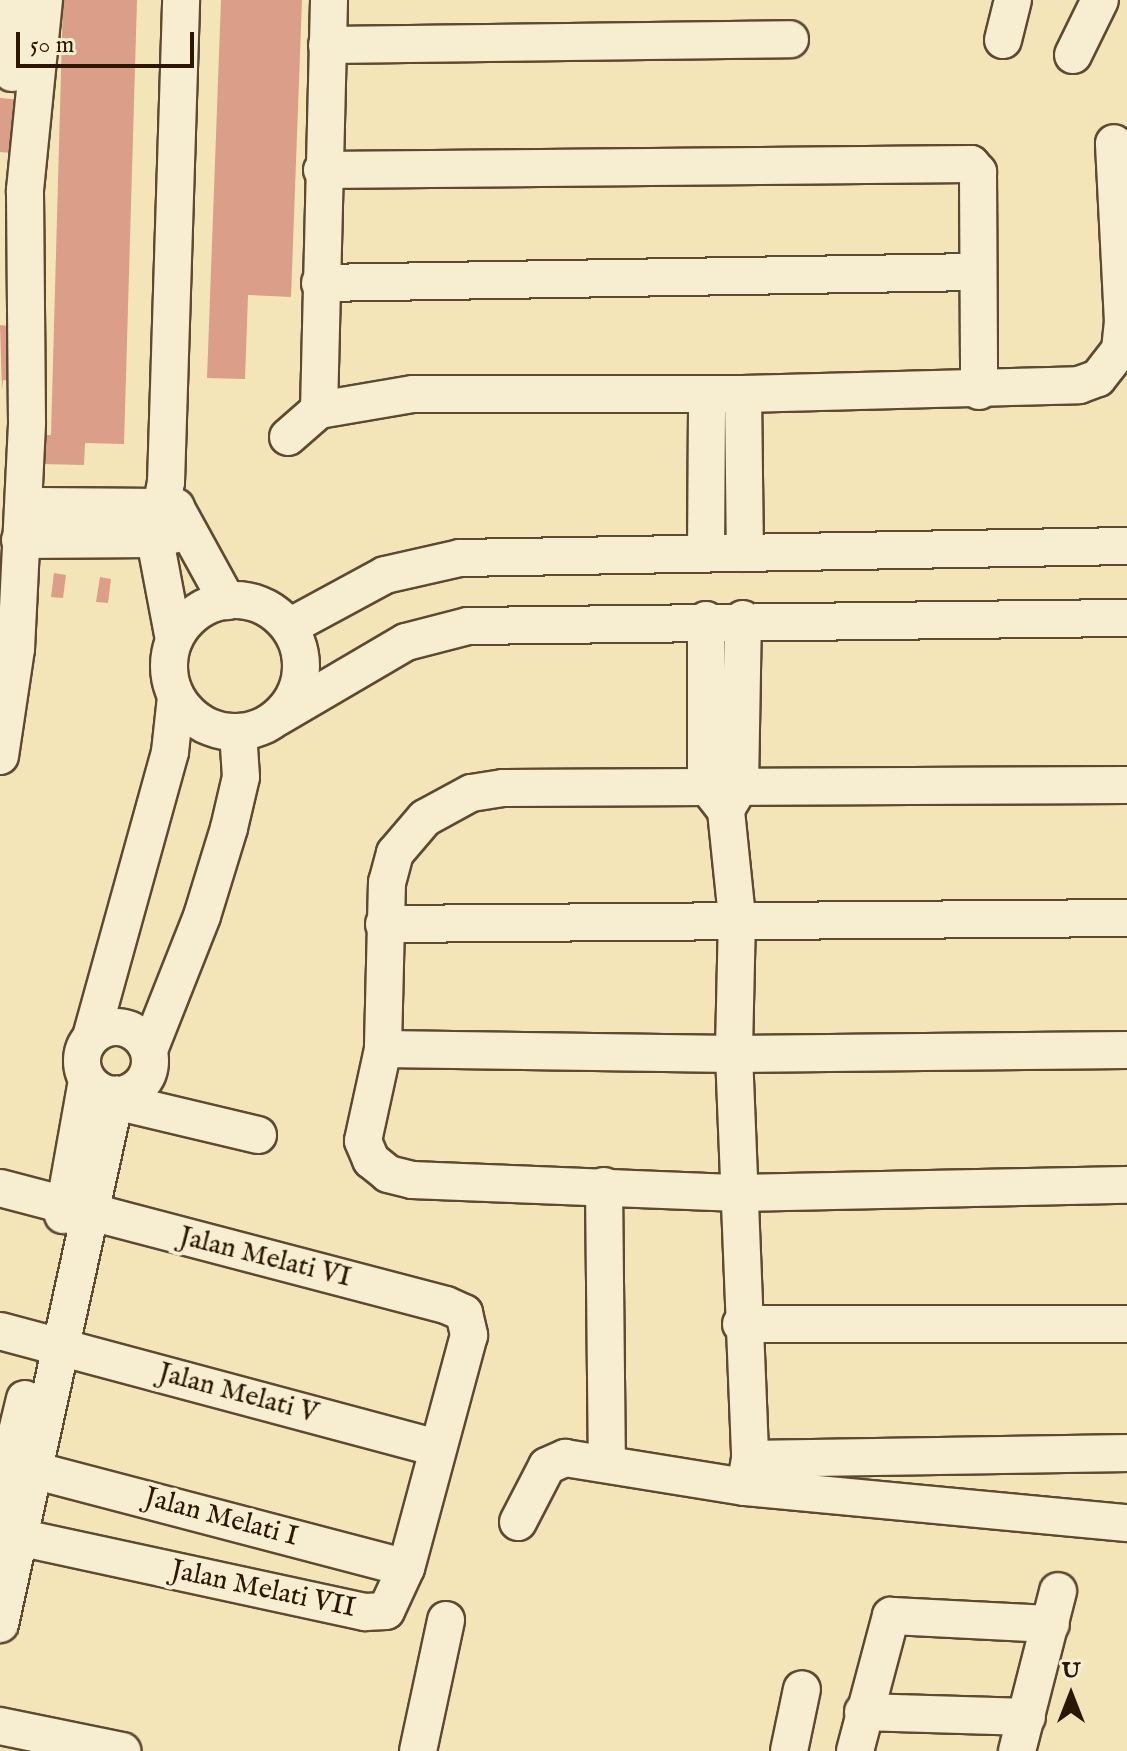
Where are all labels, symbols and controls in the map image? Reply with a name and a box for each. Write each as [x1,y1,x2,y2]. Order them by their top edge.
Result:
scale bar [20,16,198,66]
text: 50 m [30,30,74,61]
street label: Jalan Melati VI [176,1220,354,1296]
street label: Jalan Melati V [155,1357,321,1431]
street label: Jalan Melati I [141,1481,301,1555]
street label: Jalan Melati VII [168,1554,358,1626]
north arrow [1031,1655,1111,1735]
text: U [1062,1657,1080,1685]

